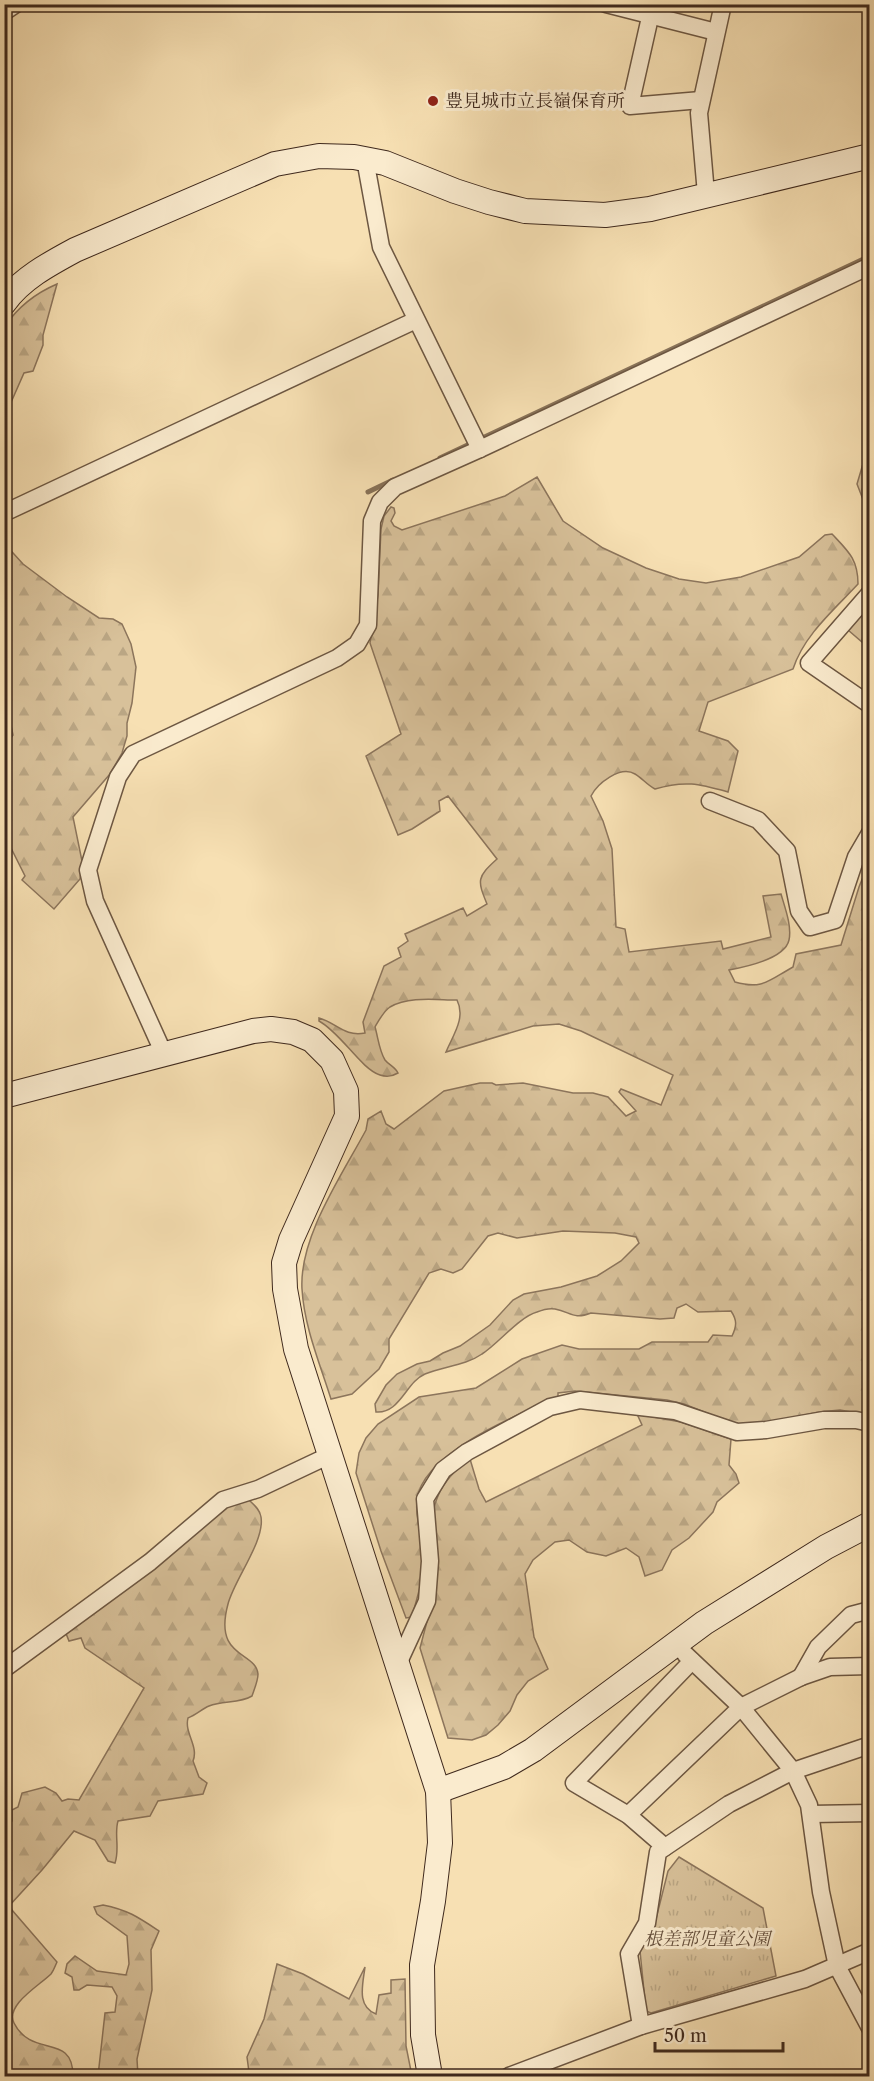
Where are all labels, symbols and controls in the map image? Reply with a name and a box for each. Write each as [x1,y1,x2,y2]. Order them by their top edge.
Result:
place label: 豊見城市立長嶺保育所 [445,90,625,112]
marker: 豊見城市立長嶺保育所 [426,94,440,108]
park label: 根差部児童公園 [644,1928,773,1950]
scale bar [655,2015,782,2053]
text: 50 m [664,2025,707,2047]

